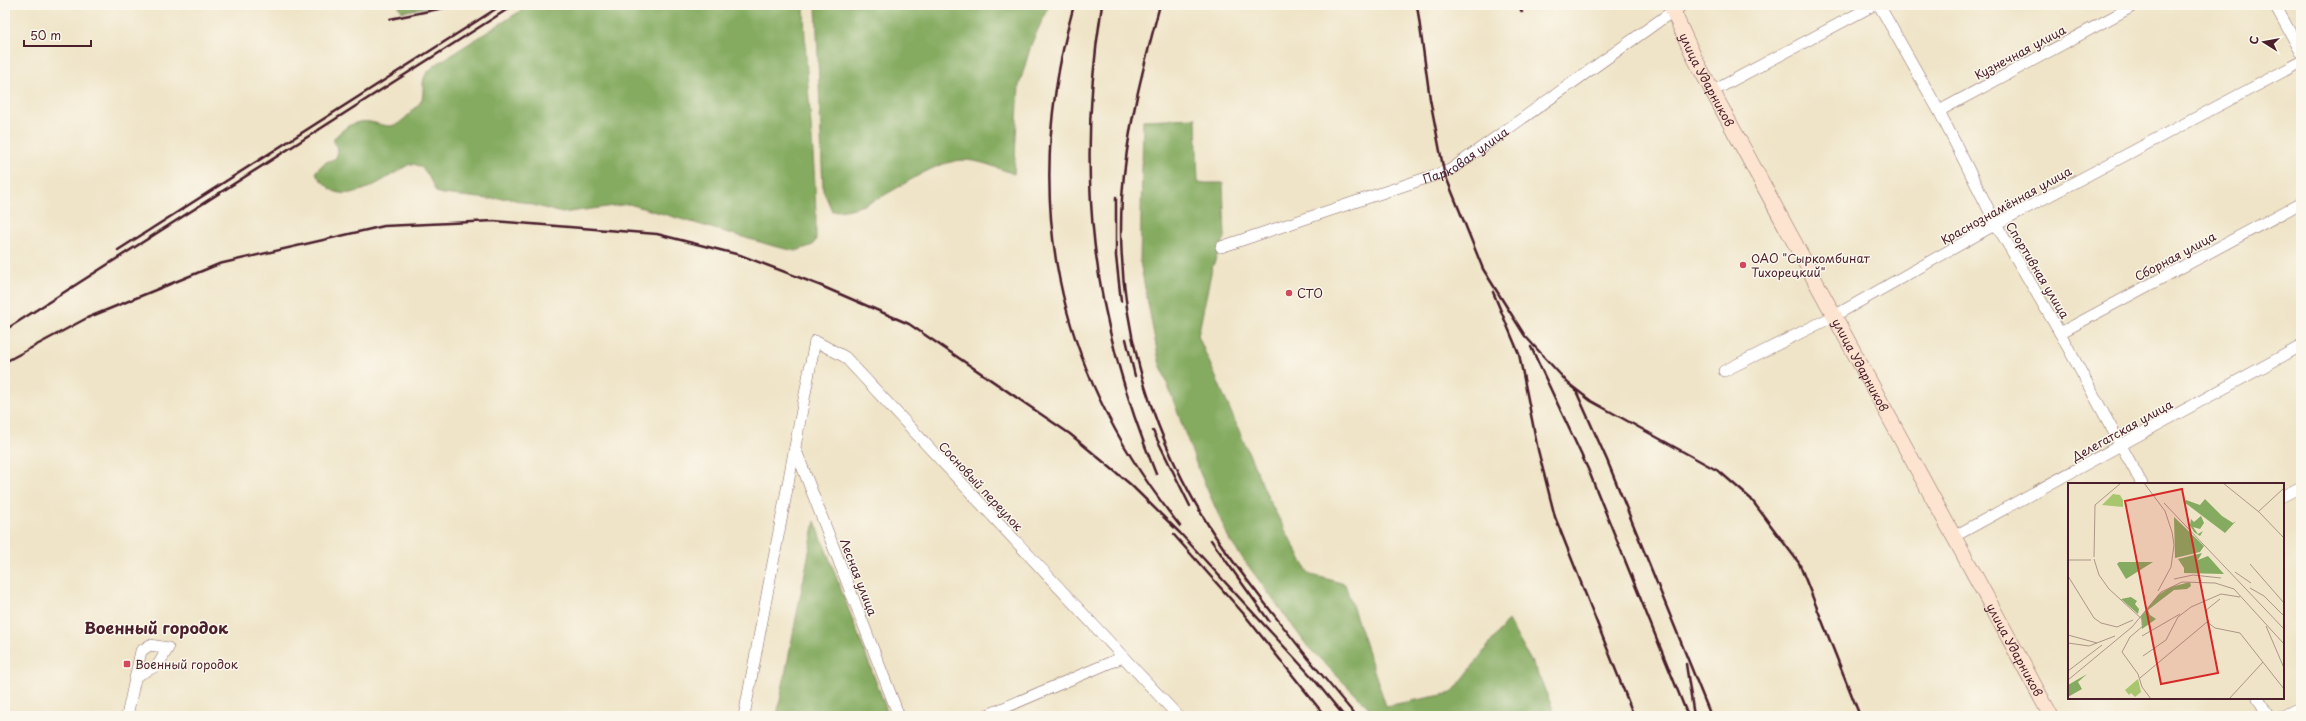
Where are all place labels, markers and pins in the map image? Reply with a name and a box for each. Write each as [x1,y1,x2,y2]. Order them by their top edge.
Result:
place label: ОАО "Сыркомбинат Тихорецкий" [1751,249,1871,281]
marker: ОАО "Сыркомбинат Тихорецкий" [1738,260,1748,270]
place label: СТО [1297,284,1323,302]
marker: СТО [1284,288,1294,298]
place label: Военный городок [135,655,239,673]
marker: Военный городок [122,659,132,669]

